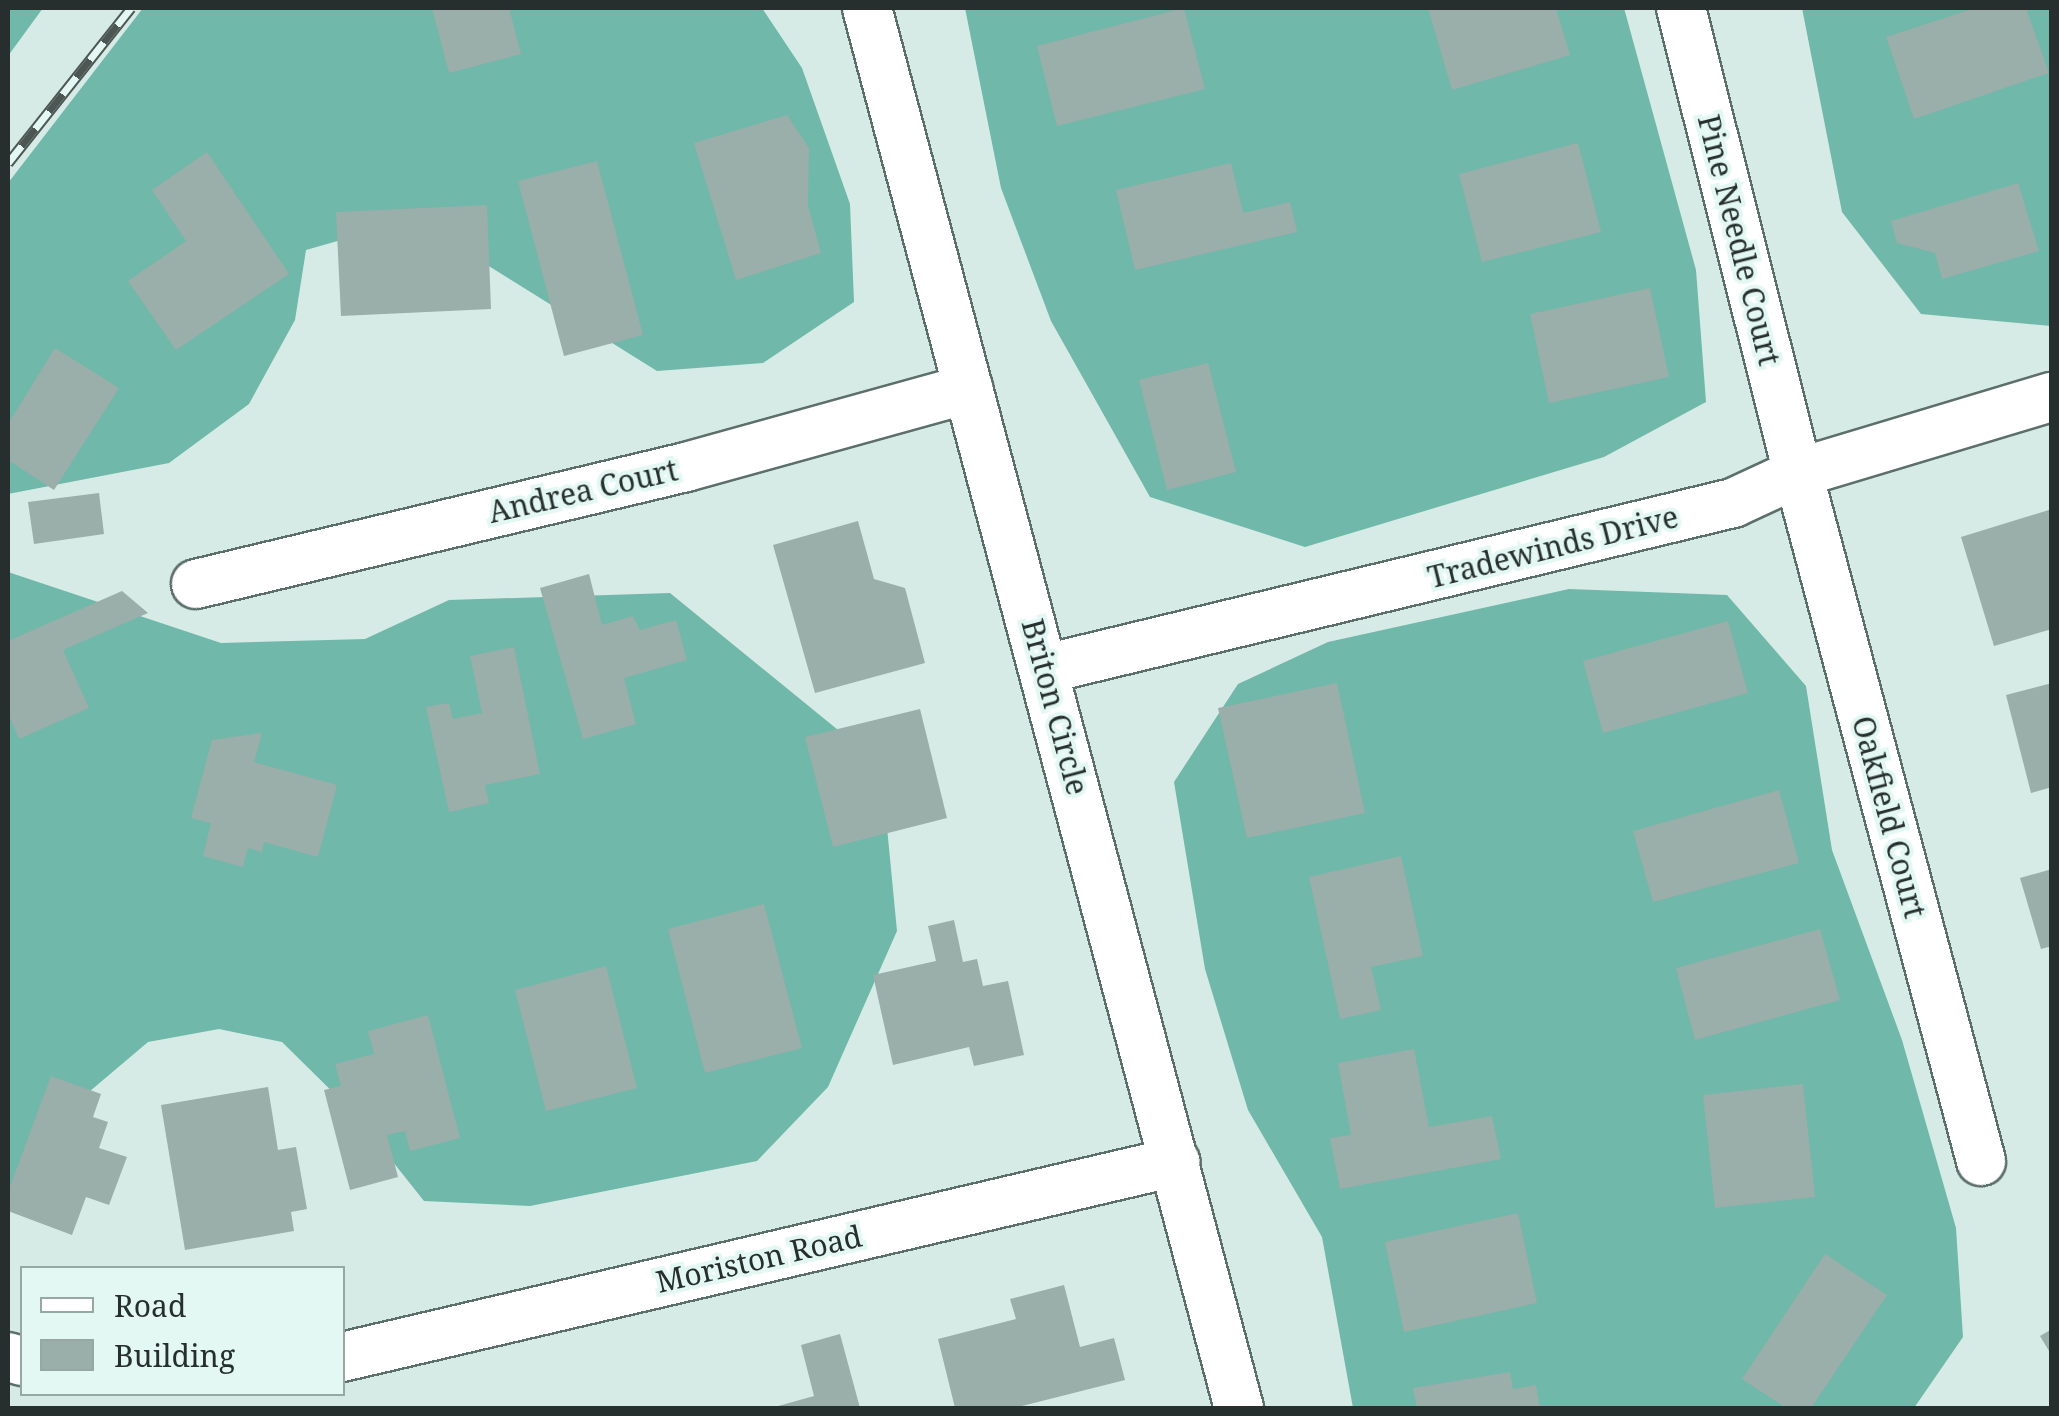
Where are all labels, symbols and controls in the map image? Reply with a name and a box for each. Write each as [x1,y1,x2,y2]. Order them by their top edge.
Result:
street label: Pine Needle Court [1690,111,1788,369]
street label: Andrea Court [485,452,681,530]
street label: Tradewinds Drive [1424,498,1682,596]
street label: Briton Circle [1014,615,1096,799]
street label: Oakfield Court [1845,712,1933,922]
street label: Moriston Road [653,1218,865,1300]
legend [20,1266,345,1396]
text: Road [114,1285,186,1326]
text: Building [114,1335,235,1376]

